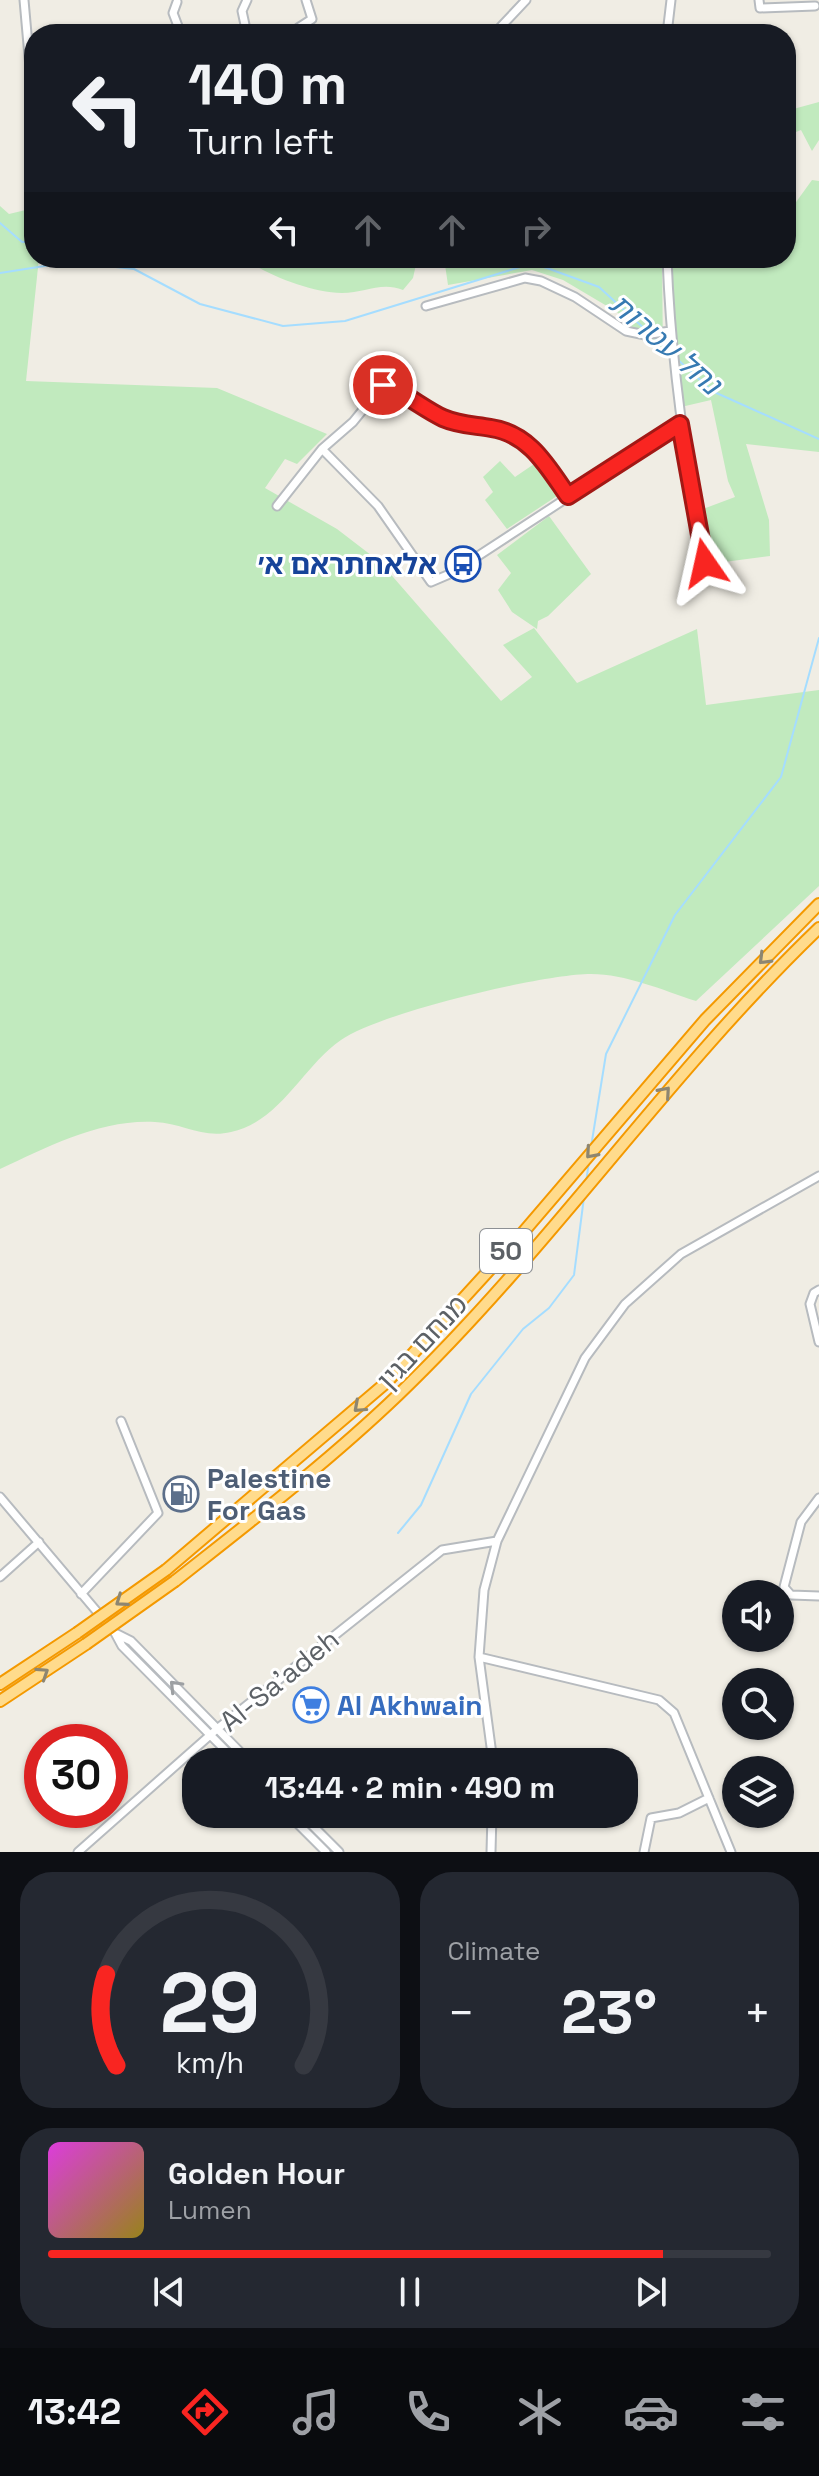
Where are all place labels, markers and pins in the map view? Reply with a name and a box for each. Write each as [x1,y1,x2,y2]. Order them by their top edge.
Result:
pin [349,351,417,419]
bus stop icon: אלאחתראם א׳ [444,545,482,583]
place label: אלאחתראם א׳ [258,546,437,582]
place label: Palestine For Gas [207,1460,331,1528]
fuel station icon: Palestine For Gas [162,1475,200,1513]
supermarket icon: Al Akhwain [292,1686,330,1724]
place label: Al Akhwain [337,1687,483,1723]

